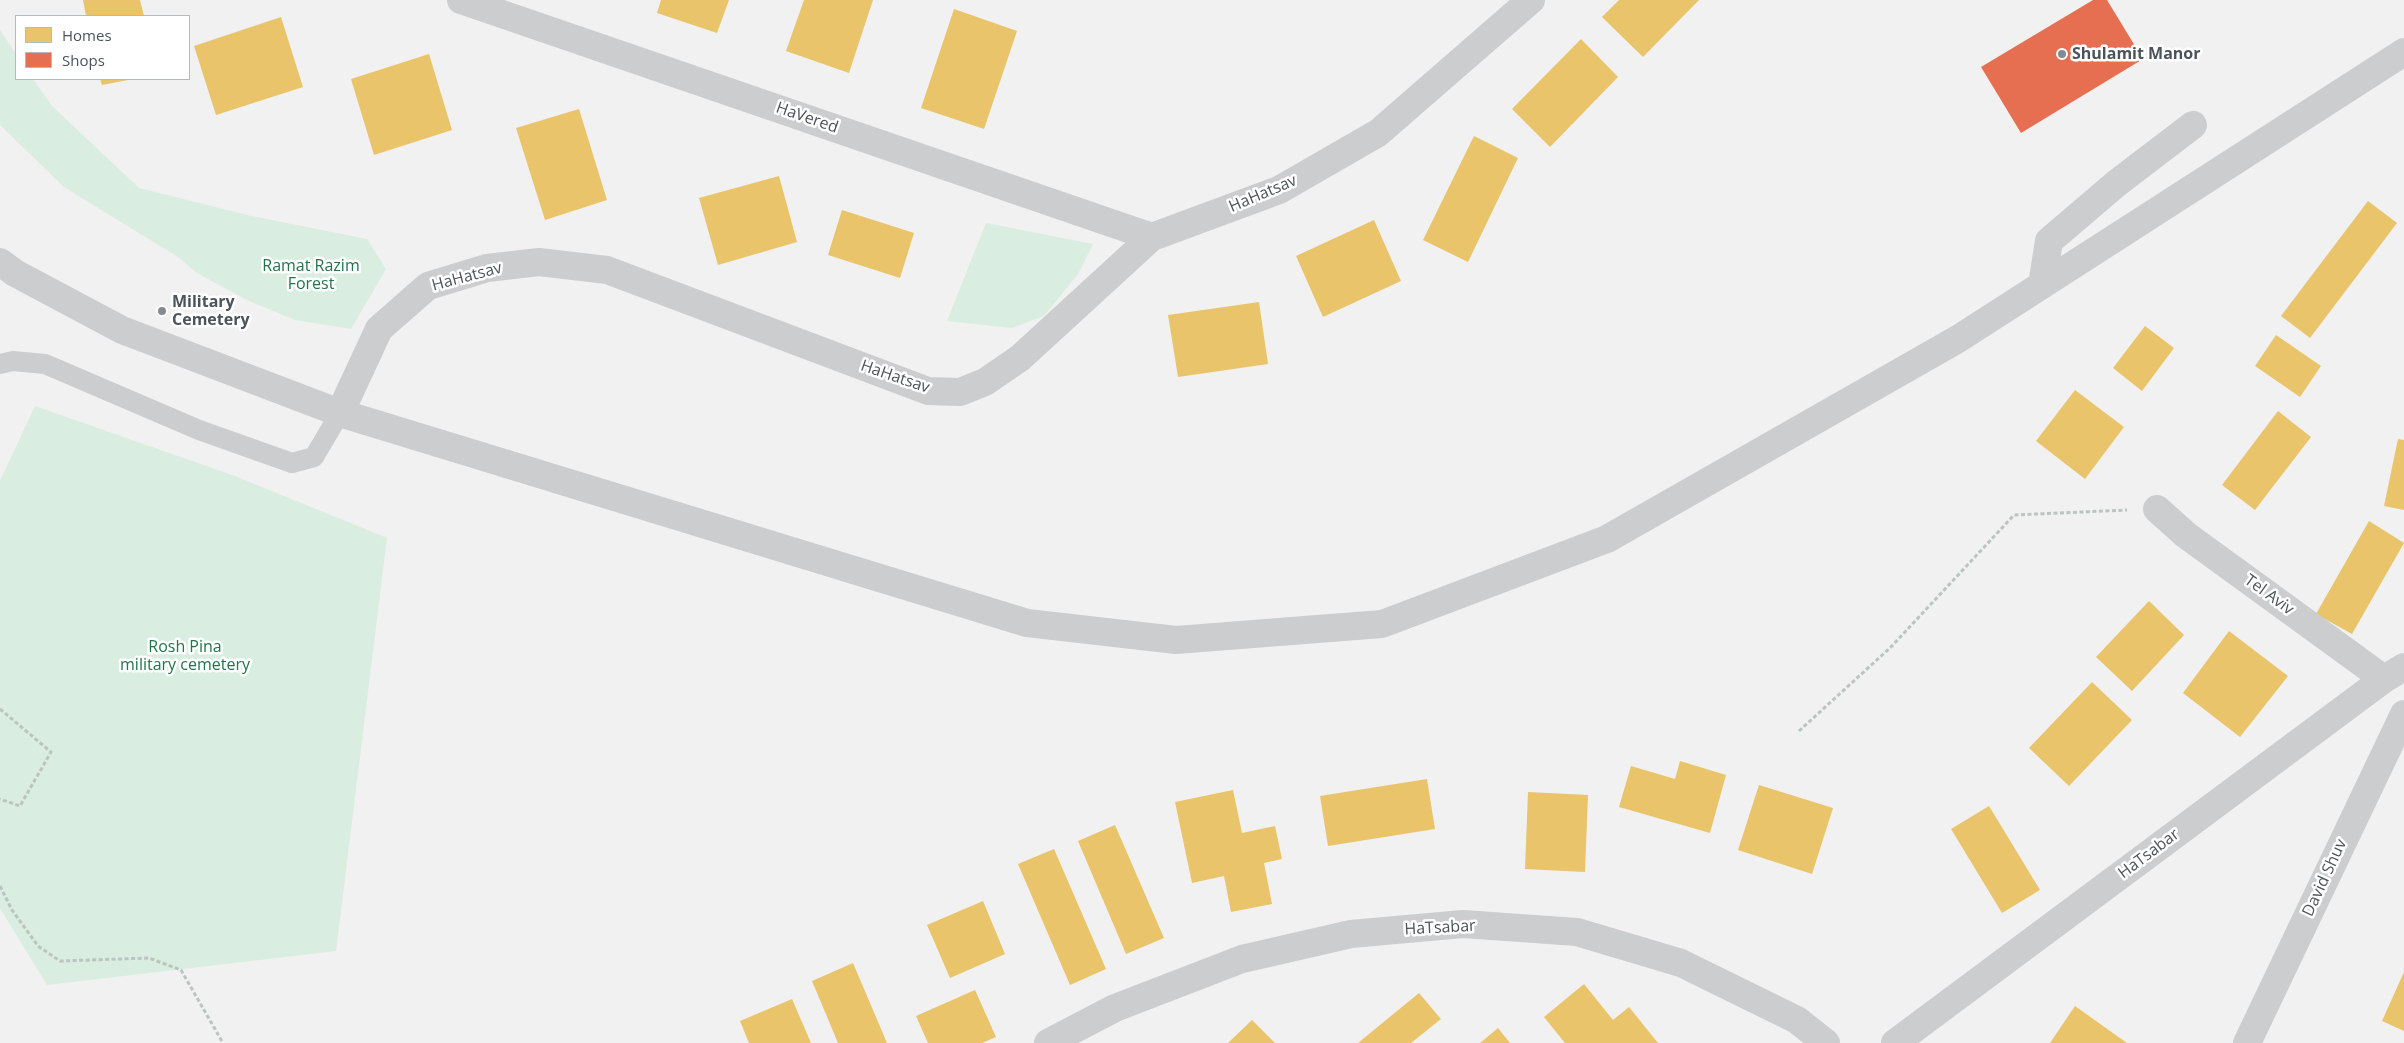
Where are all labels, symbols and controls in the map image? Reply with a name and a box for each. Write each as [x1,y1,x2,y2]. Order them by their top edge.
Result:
legend [15,15,190,80]
text: Homes [62,25,112,45]
place label: Shulamit Manor [2072,44,2201,64]
marker: Shulamit Manor [2056,48,2068,60]
text: Shops [62,50,105,70]
street label: HaVered [773,98,841,138]
street label: HaHatsav [1226,171,1300,217]
park label: Ramat Razim Forest [262,256,360,294]
street label: HaHatsav [430,258,504,296]
place label: Military Cemetery [172,292,250,330]
marker: Military Cemetery [156,305,168,317]
street label: HaHatsav [858,356,932,398]
street label: Tel Aviv [2241,571,2297,619]
park label: Rosh Pina military cemetery [120,637,250,675]
street label: HaTsabar [2115,825,2183,883]
street label: David Shuv [2299,836,2351,920]
street label: HaTsabar [1404,917,1476,939]

